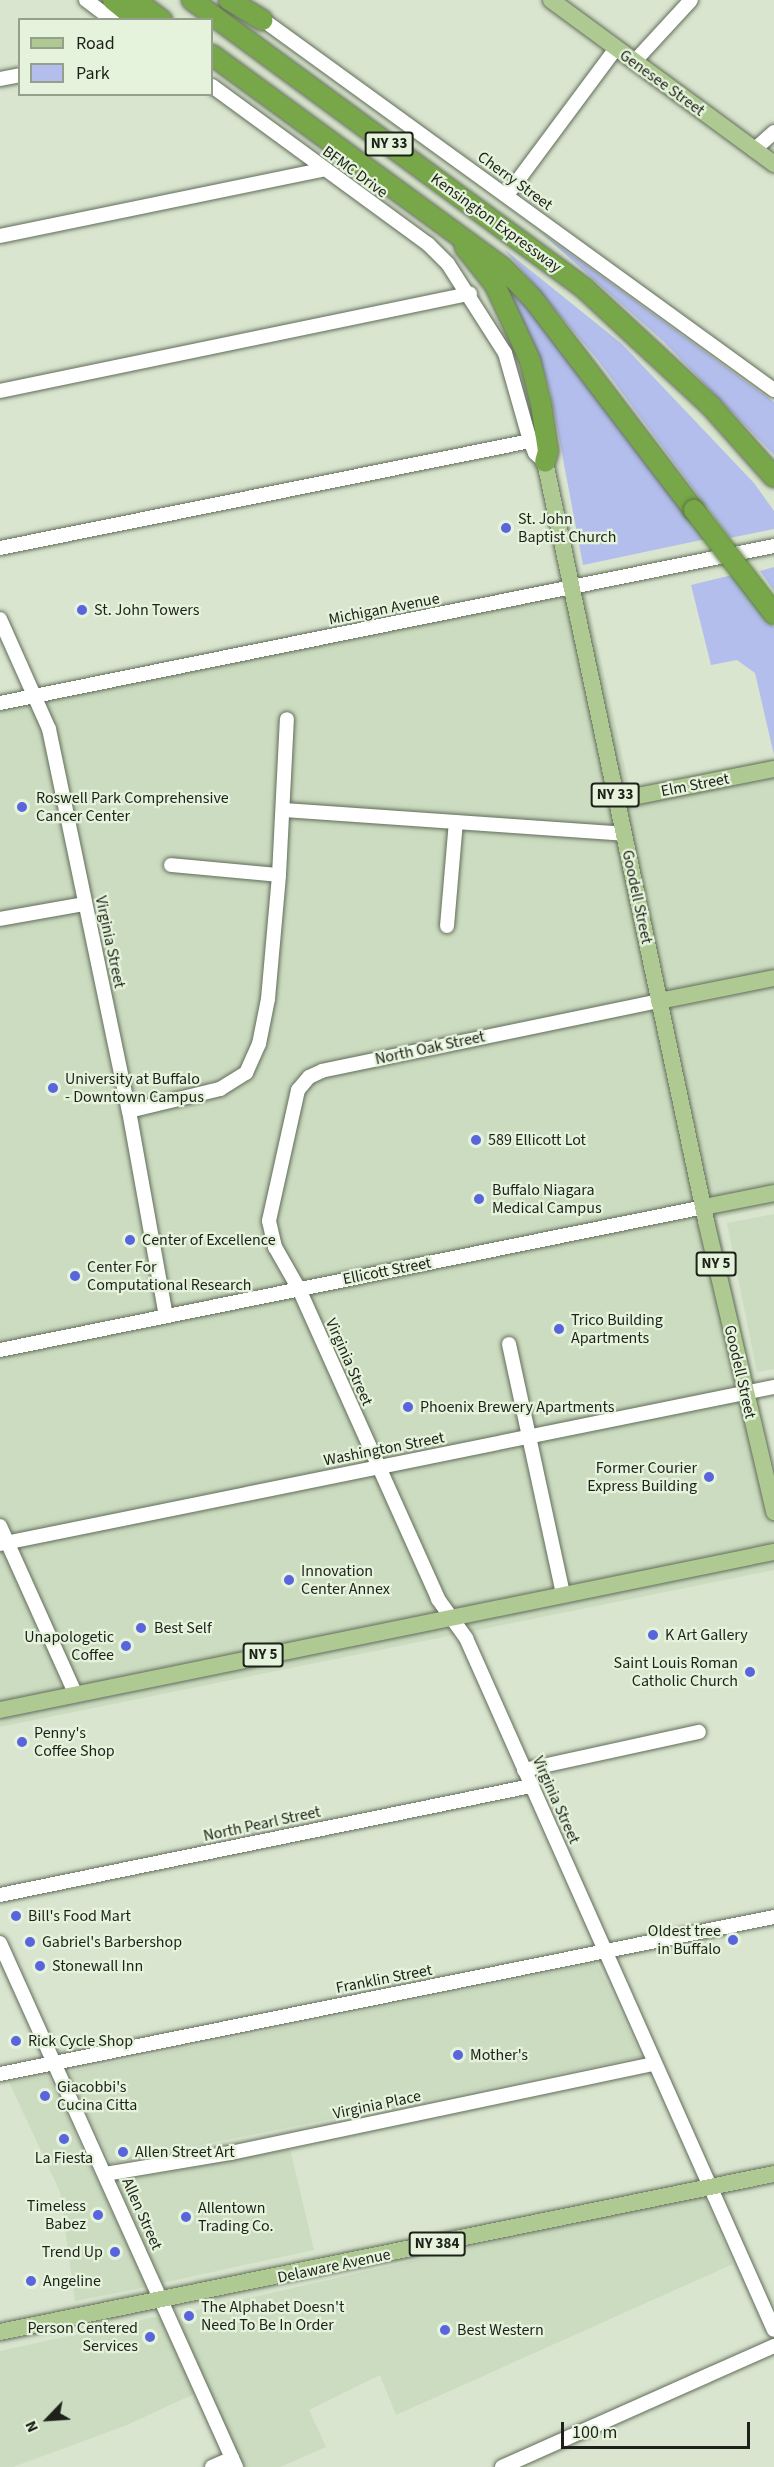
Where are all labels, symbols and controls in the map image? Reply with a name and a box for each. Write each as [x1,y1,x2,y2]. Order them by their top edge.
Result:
legend [18,18,213,96]
text: Road [76,31,115,56]
street label: Genesee Street [616,46,708,120]
text: Park [76,61,110,86]
road number: NY 33 [364,132,414,156]
street label: BFMC Drive [319,142,391,202]
street label: Cherry Street [474,147,556,215]
street label: Kensington Expressway [427,169,565,277]
place label: St. John Baptist Church [518,509,616,547]
marker: St. John Baptist Church [499,521,513,535]
street label: Michigan Avenue [327,589,441,629]
place label: St. John Towers [94,600,200,620]
marker: St. John Towers [75,603,89,617]
street label: Elm Street [659,769,731,801]
road number: NY 33 [590,783,640,807]
place label: Roswell Park Comprehensive Cancer Center [36,788,229,826]
marker: Roswell Park Comprehensive Cancer Center [13,798,31,816]
street label: Goodell Street [618,848,656,946]
street label: Virginia Street [91,894,129,990]
street label: North Oak Street [373,1027,487,1069]
place label: University at Buffalo - Downtown Campus [65,1069,204,1107]
marker: University at Buffalo - Downtown Campus [46,1081,60,1095]
place label: 589 Ellicott Lot [488,1130,586,1150]
marker: 589 Ellicott Lot [469,1133,483,1147]
place label: Buffalo Niagara Medical Campus [492,1180,602,1218]
marker: Buffalo Niagara Medical Campus [470,1190,488,1208]
place label: Center of Excellence [142,1230,276,1250]
marker: Center of Excellence [123,1233,137,1247]
road number: NY 5 [695,1252,737,1276]
street label: Ellicott Street [341,1253,433,1289]
place label: Center For Computational Research [87,1257,251,1295]
marker: Center For Computational Research [68,1269,82,1283]
place label: Trico Building Apartments [571,1310,663,1348]
street label: Virginia Street [321,1315,377,1409]
marker: Trico Building Apartments [552,1322,566,1336]
street label: Goodell Street [720,1323,760,1421]
place label: Phoenix Brewery Apartments [420,1397,614,1417]
marker: Phoenix Brewery Apartments [401,1400,415,1414]
street label: Washington Street [322,1428,446,1470]
place label: Former Courier Express Building [587,1458,697,1496]
marker: Former Courier Express Building [702,1470,716,1484]
place label: Innovation Center Annex [301,1561,390,1599]
marker: Innovation Center Annex [282,1573,296,1587]
place label: Best Self [154,1618,212,1638]
marker: Best Self [132,1619,150,1637]
place label: K Art Gallery [665,1625,748,1645]
place label: Unapologetic Coffee [24,1627,114,1665]
marker: K Art Gallery [646,1628,660,1642]
marker: Unapologetic Coffee [119,1639,133,1653]
road number: NY 5 [242,1643,284,1667]
place label: Saint Louis Roman Catholic Church [614,1653,738,1691]
marker: Saint Louis Roman Catholic Church [743,1665,757,1679]
place label: Penny's Coffee Shop [34,1723,115,1761]
marker: Penny's Coffee Shop [15,1735,29,1749]
street label: Virginia Street [528,1753,584,1847]
street label: North Pearl Street [202,1802,322,1846]
place label: Bill's Food Mart [28,1906,131,1926]
marker: Bill's Food Mart [9,1909,23,1923]
place label: Oldest tree in Buffalo [648,1921,721,1959]
place label: Gabriel's Barbershop [42,1932,182,1952]
marker: Oldest tree in Buffalo [726,1933,740,1947]
marker: Gabriel's Barbershop [23,1935,37,1949]
place label: Stonewall Inn [52,1956,143,1976]
marker: Stonewall Inn [33,1959,47,1973]
street label: Franklin Street [334,1960,434,1998]
place label: Rick Cycle Shop [28,2031,133,2051]
marker: Rick Cycle Shop [9,2034,23,2048]
place label: Mother's [470,2045,528,2065]
marker: Mother's [451,2048,465,2062]
place label: Giacobbi's Cucina Citta [57,2077,137,2115]
street label: Virginia Place [331,2086,423,2124]
marker: Giacobbi's Cucina Citta [38,2089,52,2103]
marker: La Fiesta [57,2132,71,2146]
place label: Allen Street Art [135,2142,235,2162]
marker: Allen Street Art [116,2145,130,2159]
place label: La Fiesta [35,2148,93,2168]
street label: Allen Street [118,2175,166,2253]
place label: Timeless Babez [27,2196,86,2234]
place label: Allentown Trading Co. [198,2198,274,2236]
marker: Timeless Babez [91,2208,105,2222]
marker: Allentown Trading Co. [179,2210,193,2224]
road number: NY 384 [408,2232,466,2256]
place label: Trend Up [42,2242,103,2262]
marker: Trend Up [108,2245,122,2259]
street label: Delaware Avenue [276,2245,392,2287]
place label: Angeline [43,2271,101,2291]
marker: Angeline [24,2274,38,2288]
place label: The Alphabet Doesn't Need To Be In Order [201,2297,344,2335]
marker: The Alphabet Doesn't Need To Be In Order [182,2309,196,2323]
place label: Person Centered Services [27,2318,138,2356]
place label: Best Western [457,2320,544,2340]
marker: Best Western [438,2323,452,2337]
marker: Person Centered Services [143,2330,157,2344]
north arrow [18,2389,78,2449]
scale bar [564,2410,753,2448]
text: N [19,2417,44,2436]
text: 100 m [572,2420,617,2445]

